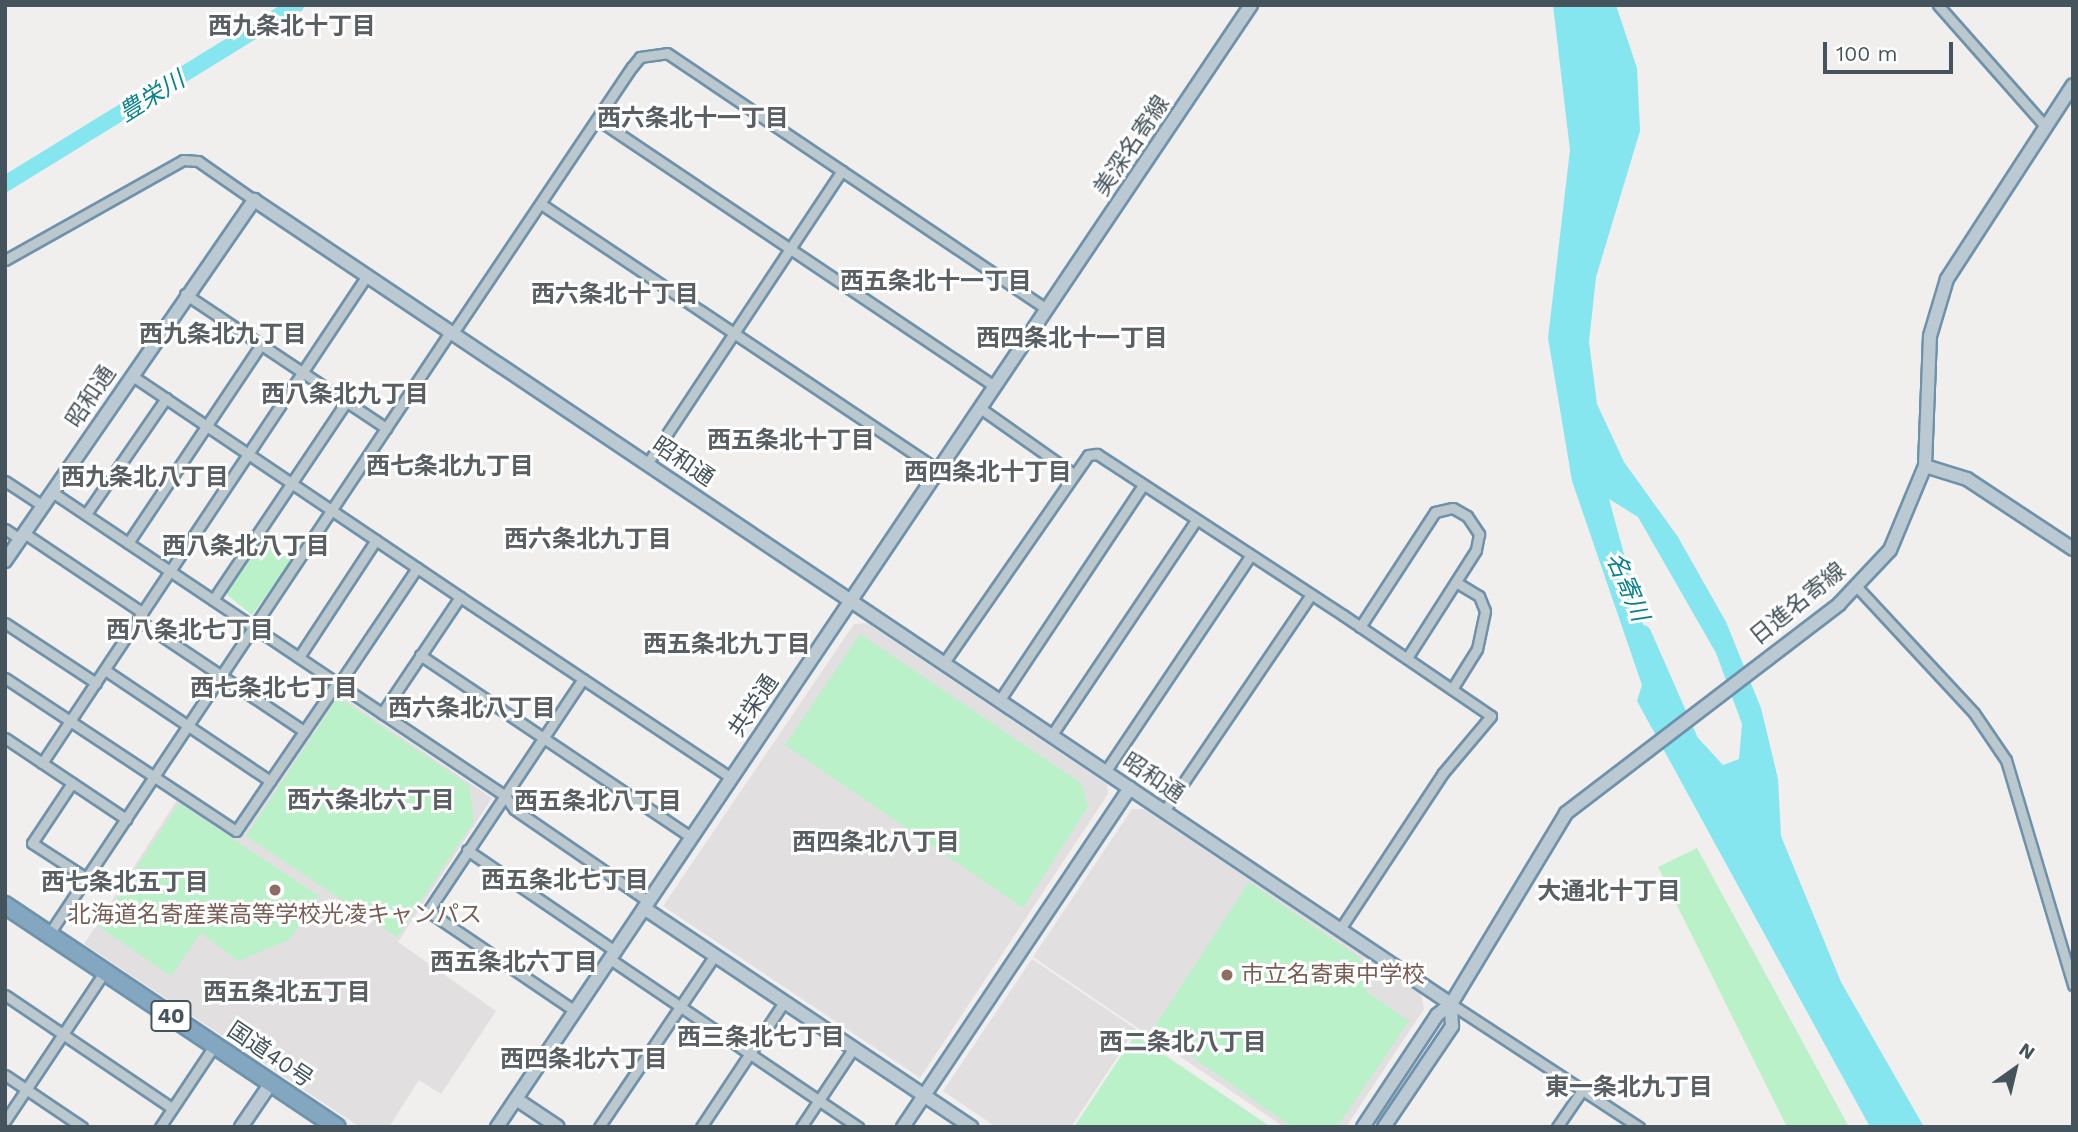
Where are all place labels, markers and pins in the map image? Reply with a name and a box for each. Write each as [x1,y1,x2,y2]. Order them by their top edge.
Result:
marker: 北海道名寄産業高等学校光凌キャンパス [267,882,283,898]
place label: 北海道名寄産業高等学校光凌キャンパス [68,901,482,929]
place label: 市立名寄東中学校 [1241,961,1425,989]
marker: 市立名寄東中学校 [1219,967,1235,983]

